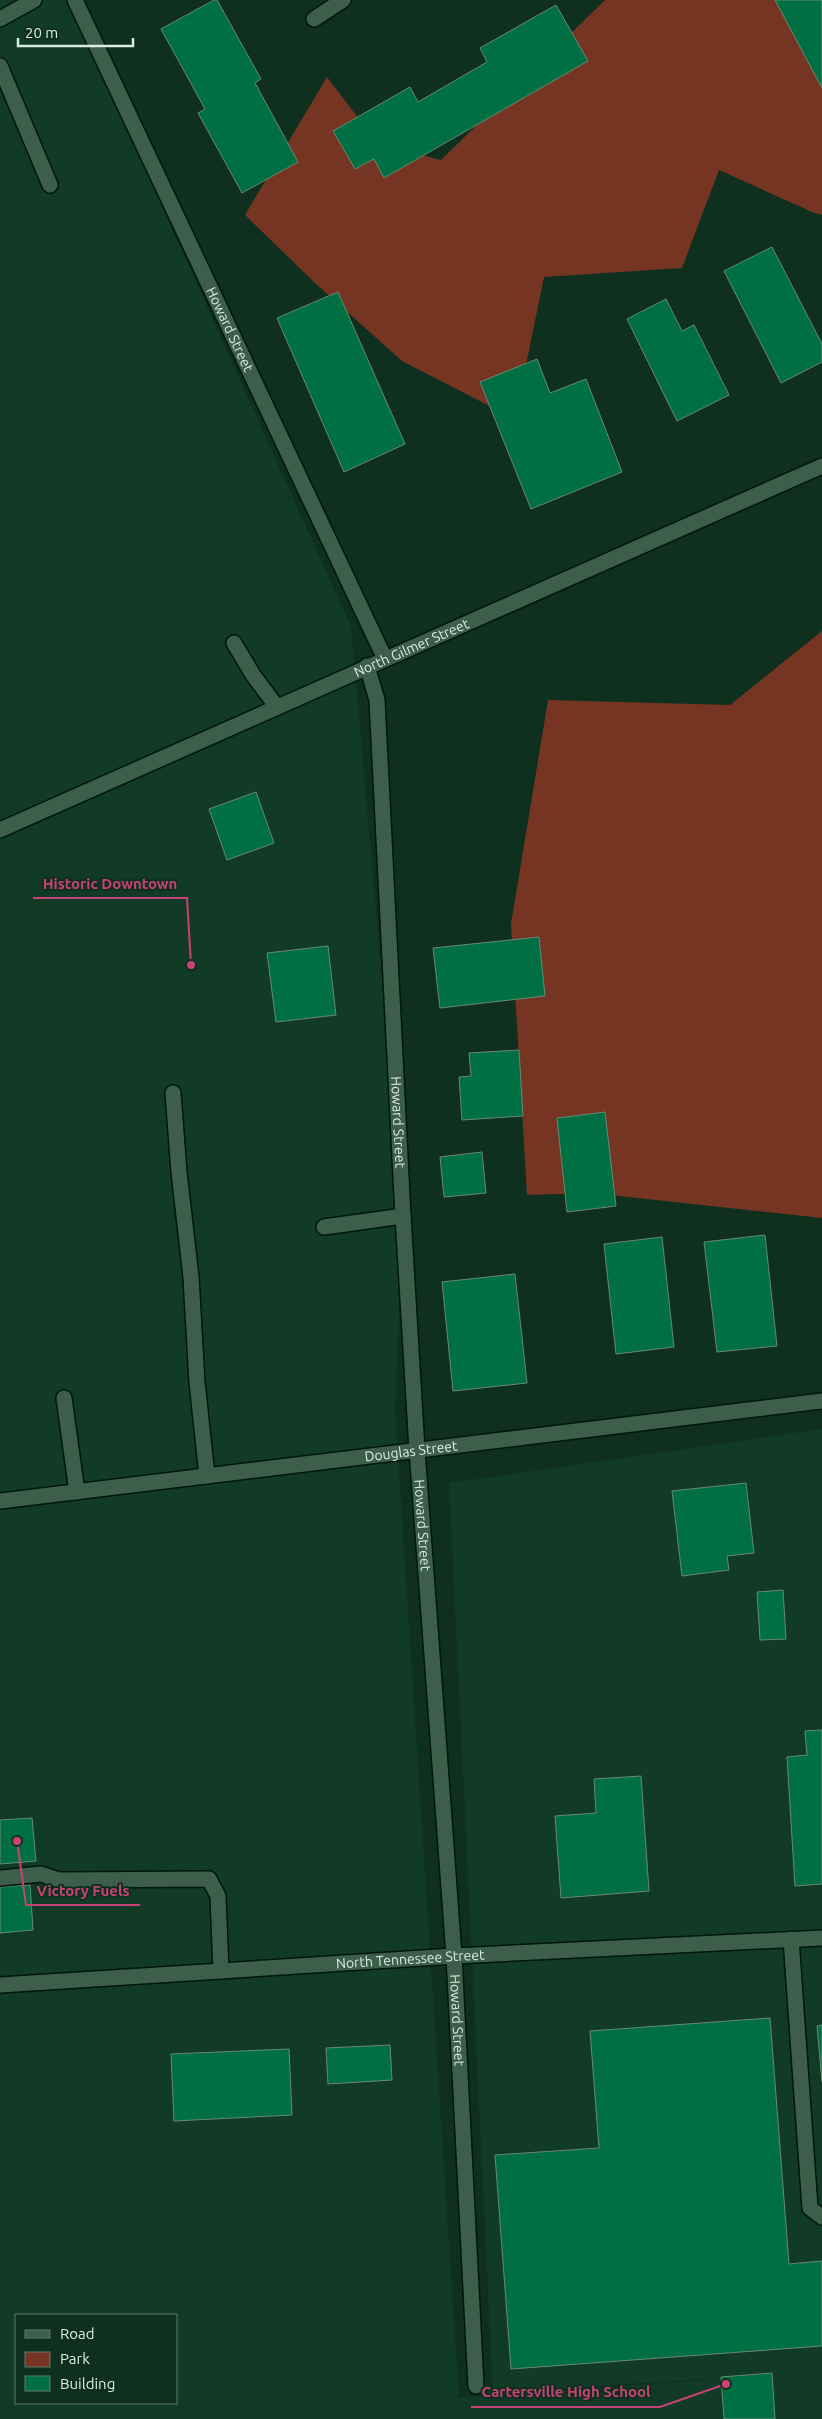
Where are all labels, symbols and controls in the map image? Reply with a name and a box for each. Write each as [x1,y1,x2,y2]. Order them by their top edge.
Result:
scale bar [18,15,132,47]
text: 20 m [25,24,58,41]
street label: Howard Street [203,284,257,375]
street label: North Gilmer Street [351,615,472,680]
callout: Historic Downtown [33,868,187,898]
text: Historic Downtown [43,875,177,892]
street label: Howard Street [388,1076,409,1169]
street label: Douglas Street [364,1437,459,1465]
street label: Howard Street [411,1479,434,1572]
callout: Victory Fuels [26,1875,140,1905]
text: Victory Fuels [36,1882,130,1899]
street label: North Tennessee Street [335,1946,485,1972]
street label: Howard Street [447,1974,468,2067]
legend [15,2314,178,2404]
text: Road [60,2325,95,2342]
text: Park [60,2350,90,2367]
text: Building [60,2375,115,2392]
callout: Cartersville High School [471,2377,660,2407]
text: Cartersville High School [481,2383,651,2400]

